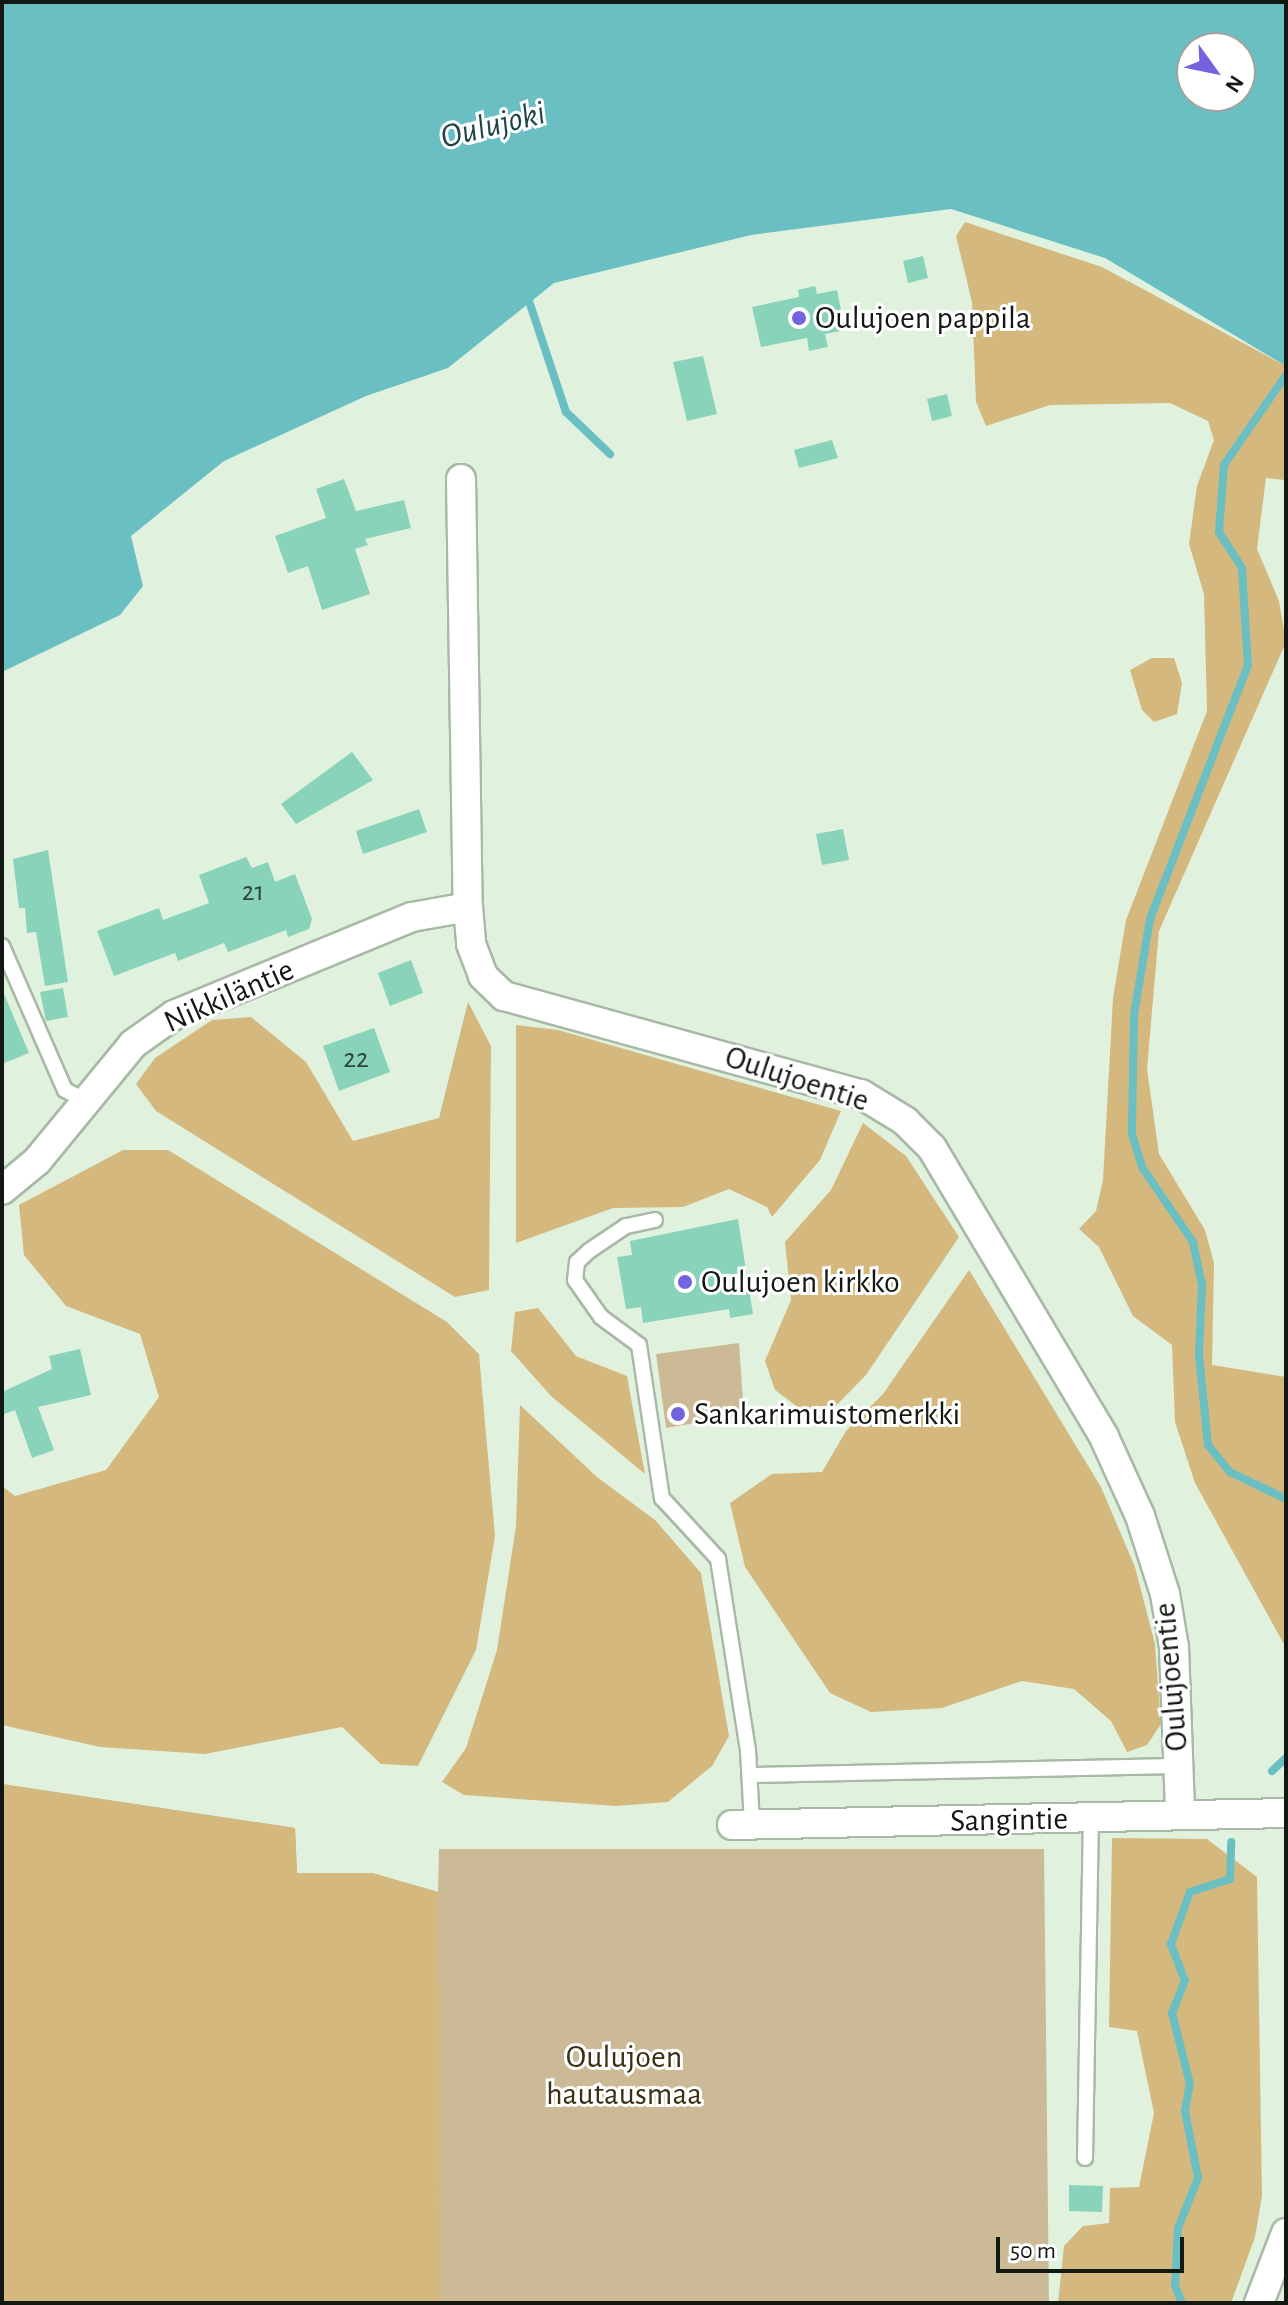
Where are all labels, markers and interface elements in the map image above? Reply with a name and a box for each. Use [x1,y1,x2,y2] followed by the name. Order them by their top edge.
[1176,32,1256,112] north arrow
[1221,72,1248,96] text: N
[437,93,549,159] water label: Oulujoki
[815,299,1031,337] place label: Oulujoen pappila
[790,309,808,327] marker: Oulujoen pappila
[242,875,264,909] house number: 21
[158,950,300,1042] street label: Nikkiläntie
[720,1038,874,1120] street label: Oulujoentie
[343,1042,369,1076] house number: 22
[701,1263,900,1301] place label: Oulujoen kirkko
[676,1273,694,1291] marker: Oulujoen kirkko
[694,1395,960,1433] place label: Sankarimuistomerkki
[669,1405,687,1423] marker: Sankarimuistomerkki
[1145,1601,1197,1753] street label: Oulujoentie
[950,1800,1068,1840] street label: Sangintie
[546,2039,702,2114] park label: Oulujoen hautausmaa
[1000,2221,1188,2271] scale bar
[1010,2239,1056,2263] text: 50 m

